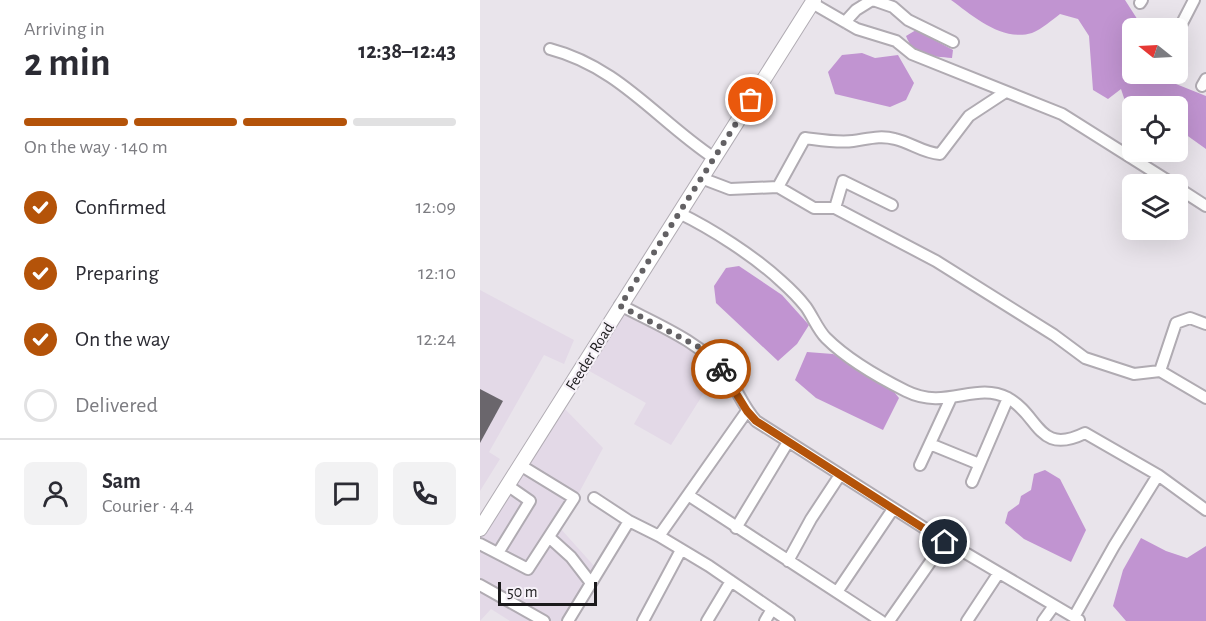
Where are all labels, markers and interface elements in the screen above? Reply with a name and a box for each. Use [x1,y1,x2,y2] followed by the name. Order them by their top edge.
[1122,18,1188,84] north arrow
[1122,18,1188,240] map controls
[24,19,105,39] text: Arriving in
[358,40,456,62] text: 12:38–12:43
[24,44,111,83] text: 2 min
[725,74,776,125] pin
[734,83,767,116] icon: bag
[1122,96,1188,162] button: locate
[24,137,168,157] text: On the way · 140 m
[1122,174,1188,240] button: layers
[24,191,57,224] icon: check
[75,196,166,218] text: Confirmed
[415,197,456,217] text: 12:09
[24,257,57,290] icon: check
[75,262,159,284] text: Preparing
[418,263,456,283] text: 12:10
[563,320,617,393] street label: Feeder Road
[24,323,57,356] icon: check
[75,328,170,350] text: On the way
[417,329,456,349] text: 12:24
[691,339,751,399] courier
[705,353,738,386] icon: bike
[75,394,158,416] text: Delivered
[24,462,87,525] button: person
[315,462,378,525] button: chat
[393,462,456,525] button: phone
[102,470,141,492] text: Sam
[102,496,194,516] text: Courier · 4.4
[919,516,970,567] pin
[928,525,961,558] icon: home
[498,579,597,606] scale bar
[507,584,538,600] text: 50 m

